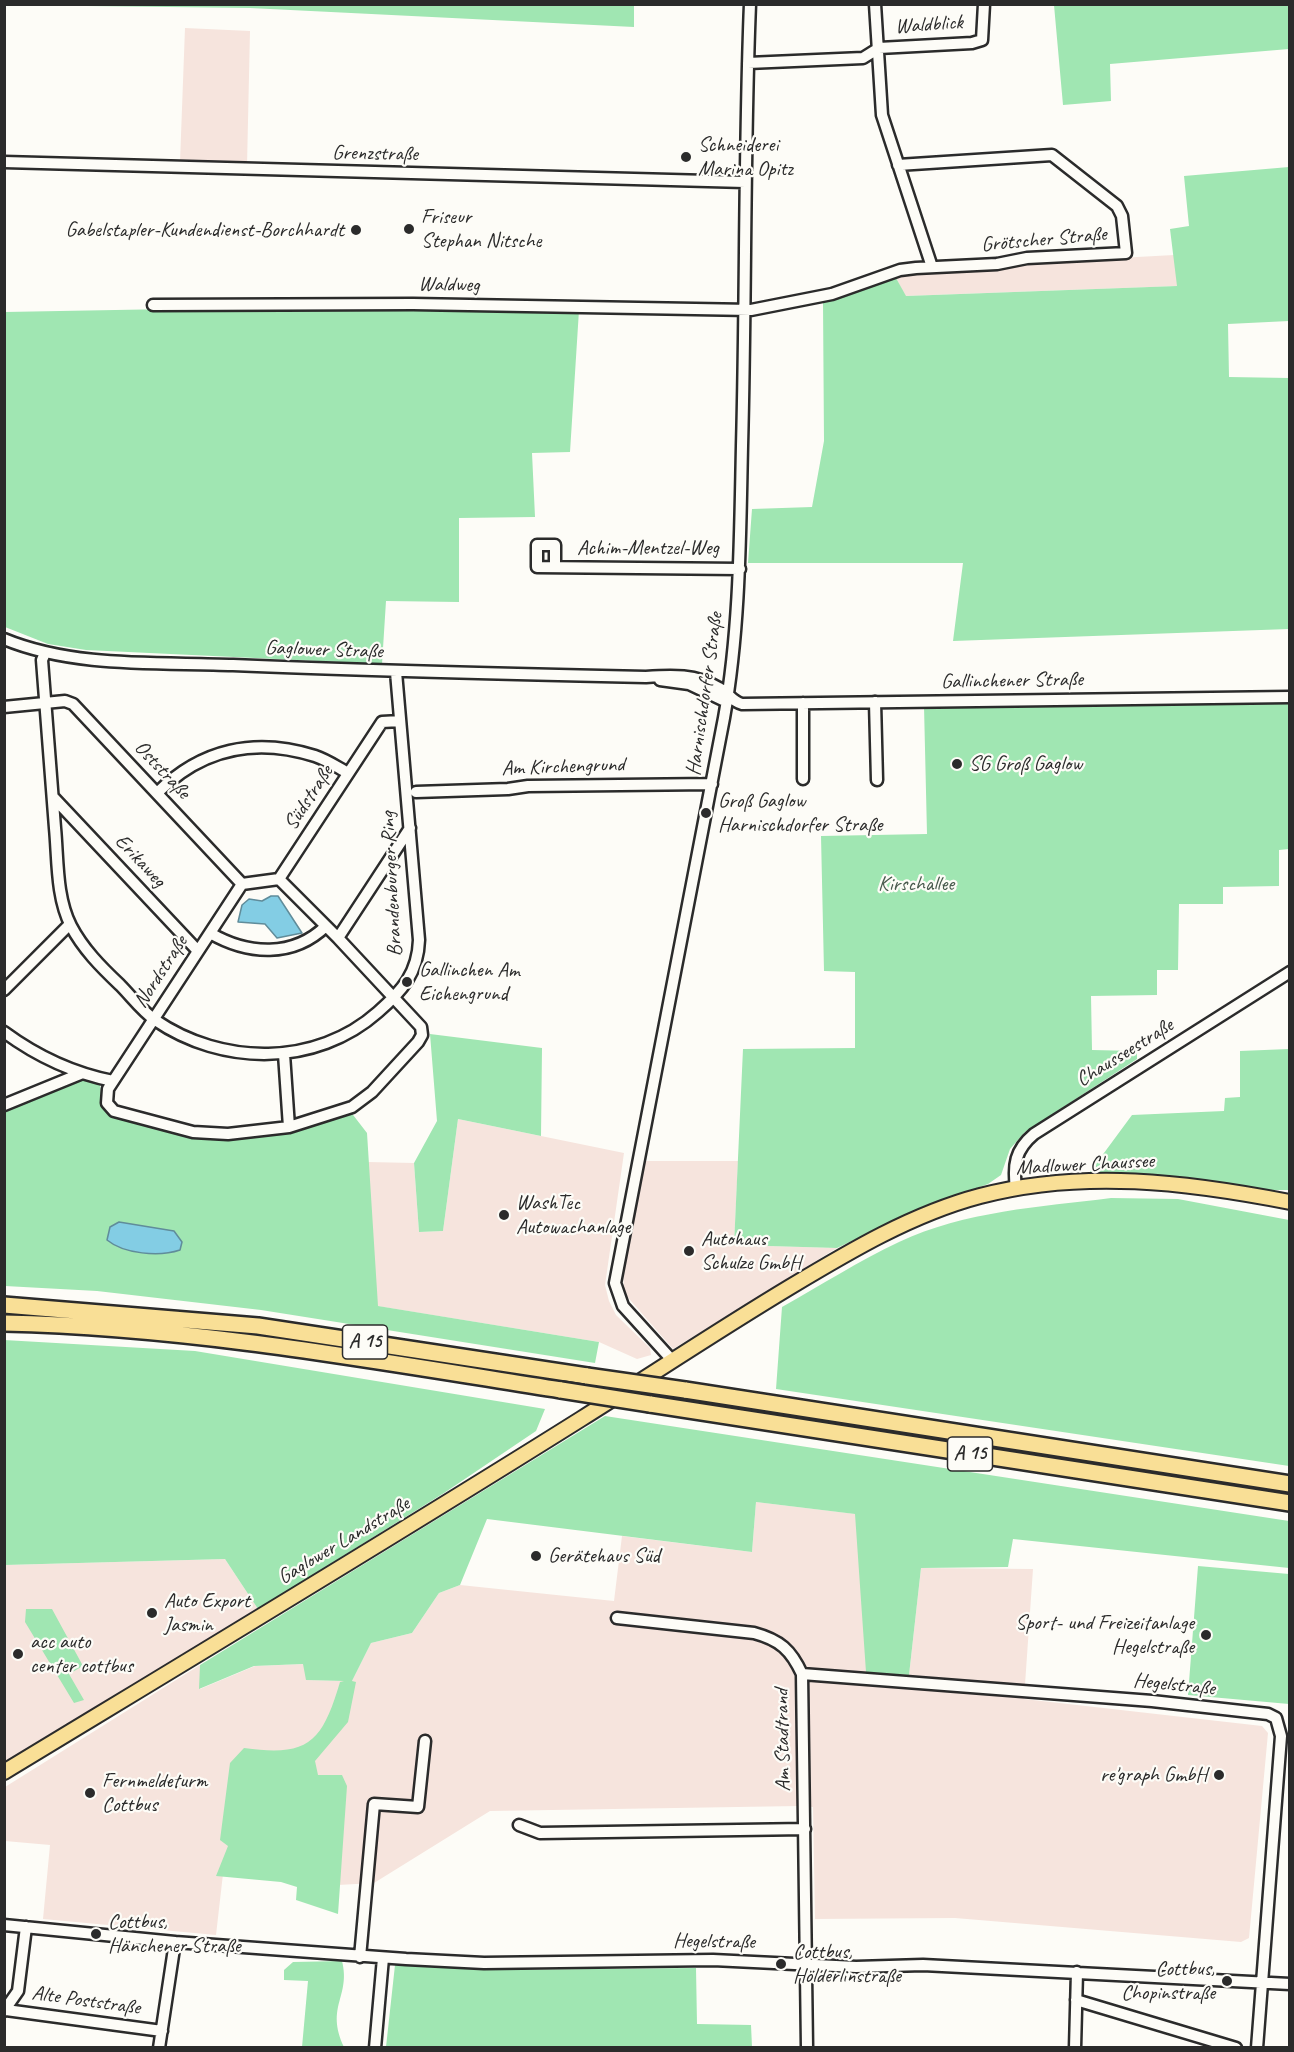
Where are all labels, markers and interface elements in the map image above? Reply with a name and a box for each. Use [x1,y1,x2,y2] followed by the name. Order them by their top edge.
[894,10,964,40] street label: Waldblick
[698,132,793,182] place label: Schneiderei Marina Opitz
[332,141,418,167] street label: Grenzstraße
[679,150,693,164] marker: Schneiderei Marina Opitz
[421,204,541,254] place label: Friseur Stephan Nitsche
[66,217,344,243] place label: Gabelstapler-Kundendienst-Borchhardt
[402,222,416,236] marker: Friseur Stephan Nitsche
[980,222,1108,258] street label: Grötscher Straße
[349,223,363,237] marker: Gabelstapler-Kundendienst-Borchhardt
[418,272,480,298] street label: Waldweg
[577,535,719,561] street label: Achim-Mentzel-Weg
[681,611,729,777] street label: Harnischdorfer Straße
[265,635,383,665] street label: Gaglower Straße
[941,667,1083,695] street label: Gallinchener Straße
[129,736,195,804] street label: Oststraße
[969,751,1082,777] place label: SG Groß Gaglow
[501,752,625,782] street label: Am Kirchengrund
[950,757,964,771] marker: SG Groß Gaglow
[279,761,339,835] street label: Südstraße
[718,788,882,838] place label: Groß Gaglow Harnischdorfer Straße
[699,806,713,820] marker: Groß Gaglow Harnischdorfer Straße
[376,811,408,957] street label: Brandenburger Ring
[109,829,171,893] street label: Erikaweg
[878,871,954,897] park label: Kirschallee
[128,931,194,1013] street label: Nordstraße
[419,957,520,1007] place label: Gallinchen Am Eichengrund
[400,975,414,989] marker: Gallinchen Am Eichengrund
[1072,1013,1178,1093] street label: Chausseestraße
[1015,1149,1155,1181] street label: Madlower Chaussee
[516,1190,630,1240] place label: WashTec Autowachanlage
[497,1208,511,1222] marker: WashTec Autowachanlage
[701,1226,801,1276] place label: Autohaus Schulze GmbH
[682,1244,696,1258] marker: Autohaus Schulze GmbH
[342,1325,388,1359] road number: A 15
[948,1437,992,1471] road number: A 15
[274,1492,414,1590] street label: Gaglower Landstraße
[548,1543,660,1569] place label: Gerätehaus Süd
[529,1549,543,1563] marker: Gerätehaus Süd
[164,1588,250,1638] place label: Auto Export Jasmin
[145,1606,159,1620] marker: Auto Export Jasmin
[1015,1610,1194,1660] place label: Sport- und Freizeitanlage Hegelstraße
[1199,1628,1213,1642] marker: Sport- und Freizeitanlage Hegelstraße
[30,1629,133,1679] place label: acc auto center cottbus
[11,1647,25,1661] marker: acc auto center cottbus
[1132,1668,1216,1702] street label: Hegelstraße
[770,1688,796,1792] street label: Am Stadtrand
[1100,1762,1207,1788] place label: re'graph GmbH
[102,1768,207,1818] place label: Fernmeldeturm Cottbus
[1212,1768,1226,1782] marker: re'graph GmbH
[83,1786,97,1800] marker: Fernmeldeturm Cottbus
[108,1909,241,1959] place label: Cottbus, Hänchener Straße
[89,1927,103,1941] marker: Cottbus, Hänchener Straße
[673,1929,755,1955] street label: Hegelstraße
[793,1939,901,1989] place label: Cottbus, Hölderlinstraße
[1121,1956,1215,2006] place label: Cottbus, Chopinstraße
[774,1957,788,1971] marker: Cottbus, Hölderlinstraße
[1220,1974,1234,1988] marker: Cottbus, Chopinstraße
[30,1981,142,2021] street label: Alte Poststraße

